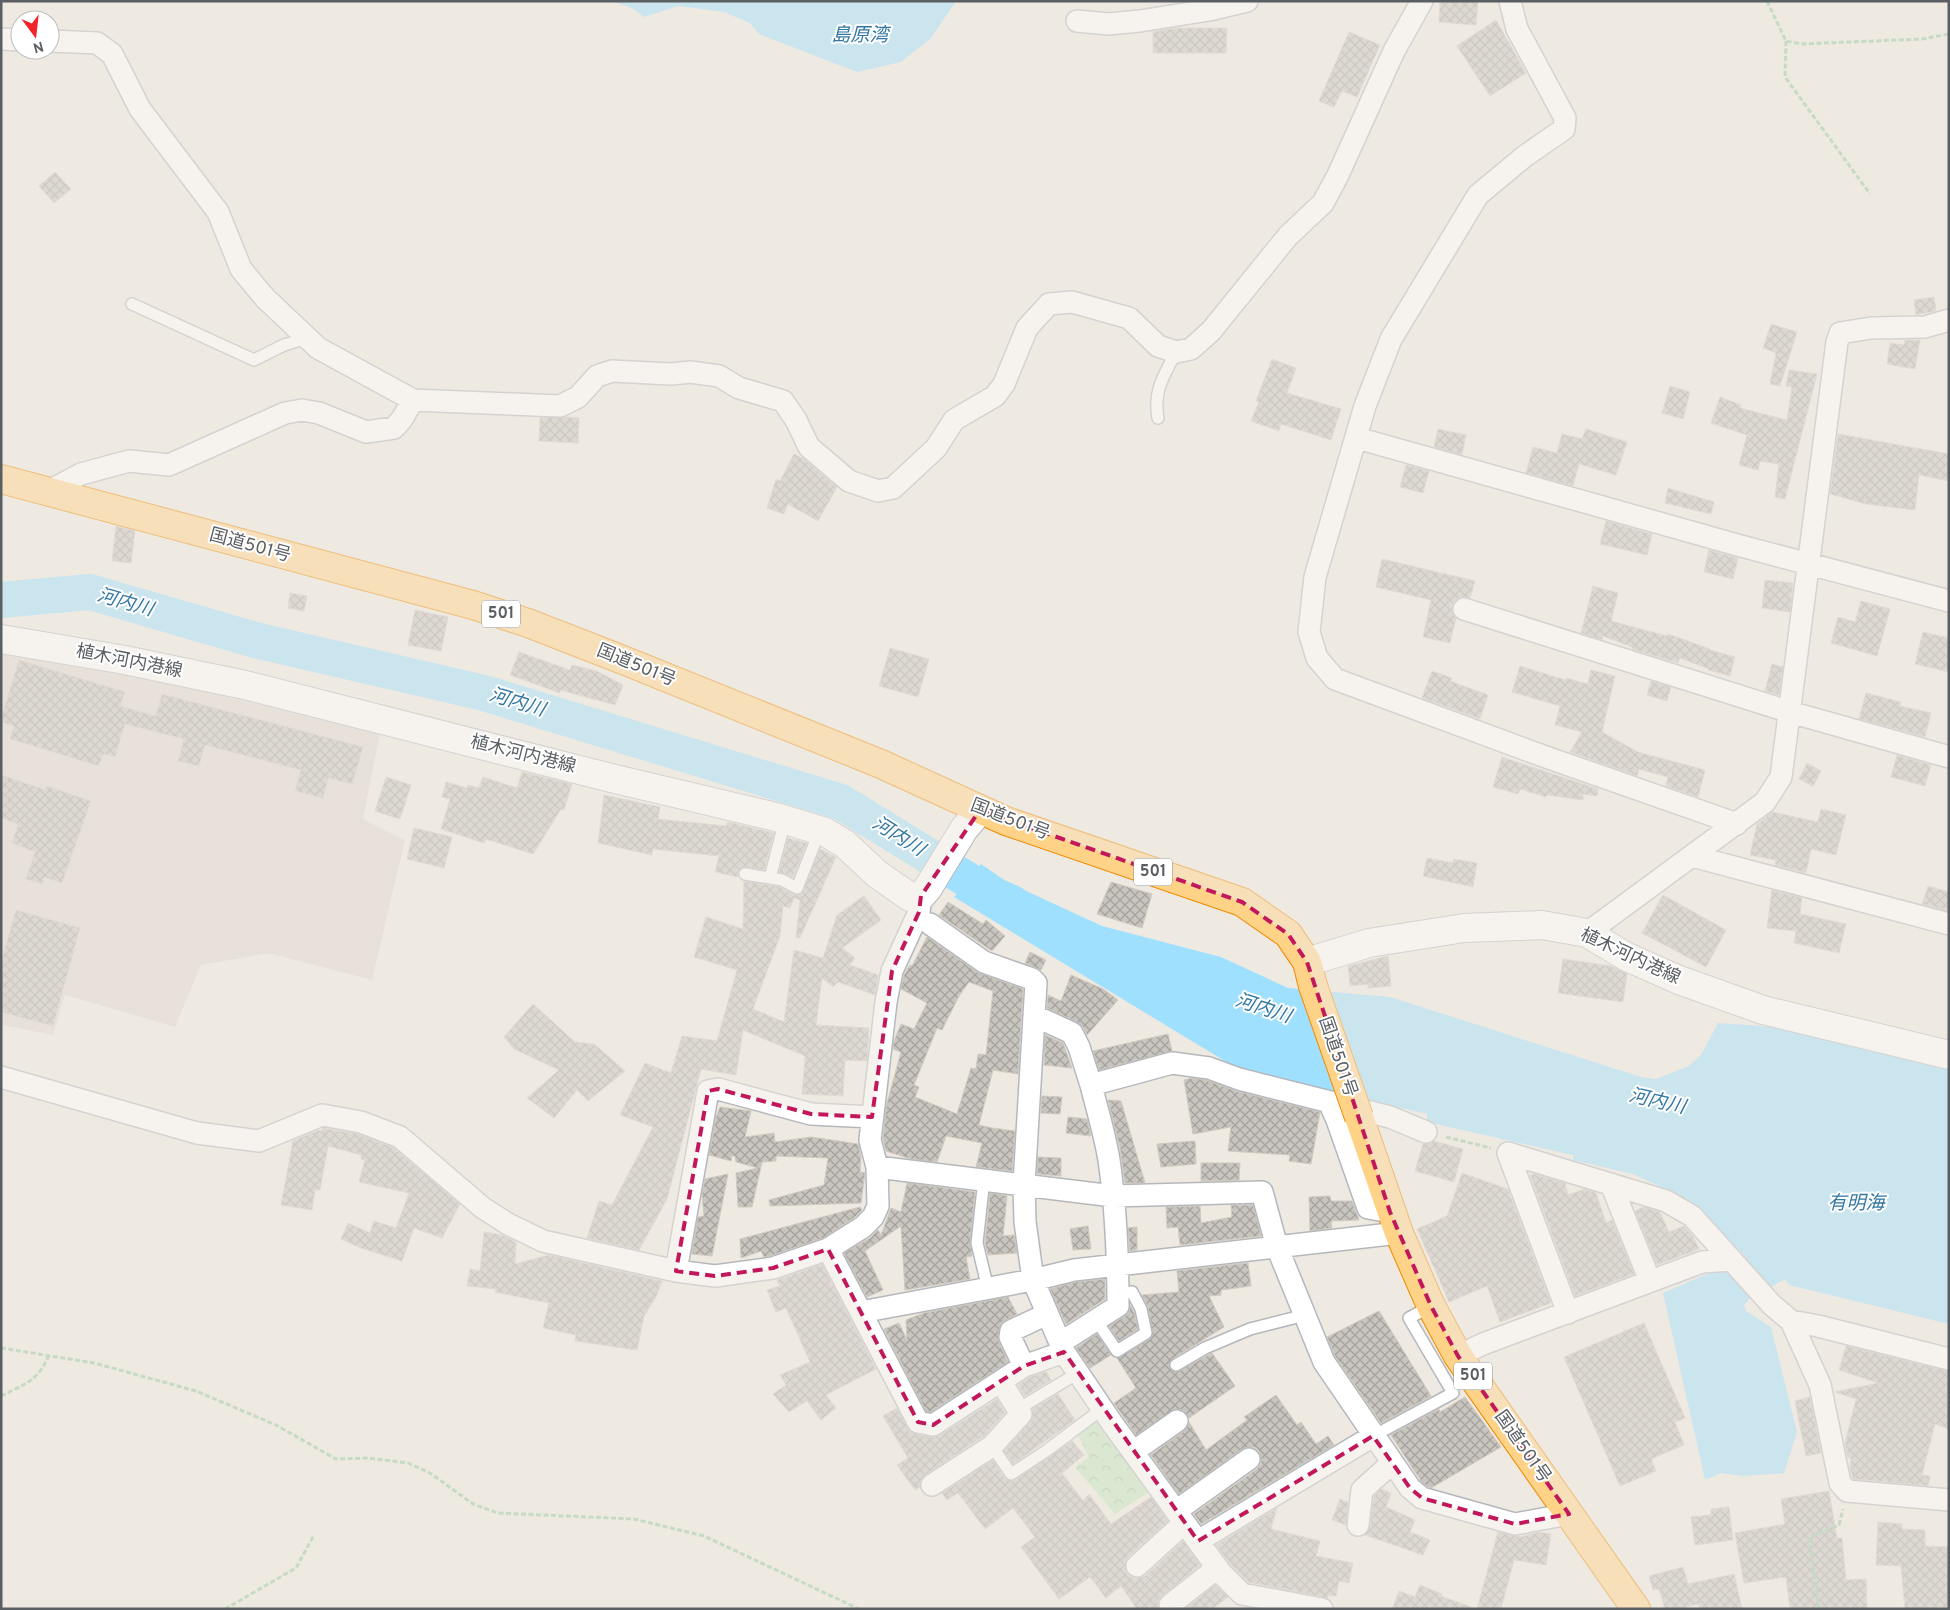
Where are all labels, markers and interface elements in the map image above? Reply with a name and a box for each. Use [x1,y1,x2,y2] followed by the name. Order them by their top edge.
[10,10,60,60] north arrow
[831,24,891,48] water label: 島原湾
[31,37,45,56] text: N
[207,524,293,568] street label: 国道501号
[94,584,158,623] water label: 河内川
[482,600,520,628] road number: 501
[74,640,184,684] street label: 植木河内港線
[593,640,679,692] street label: 国道501号
[486,683,550,723] water label: 河内川
[468,731,578,779] street label: 植木河内港線
[967,794,1053,846] street label: 国道501号
[867,812,930,863] water label: 河内川
[1134,859,1172,886] road number: 501
[1576,924,1684,990] street label: 植木河内港線
[1232,989,1296,1030] water label: 河内川
[1313,1014,1361,1100] street label: 国道501号
[1627,1084,1689,1121] water label: 河内川
[1827,1192,1887,1216] water label: 有明海
[1454,1362,1492,1390] road number: 501
[1489,1406,1555,1488] street label: 国道501号

